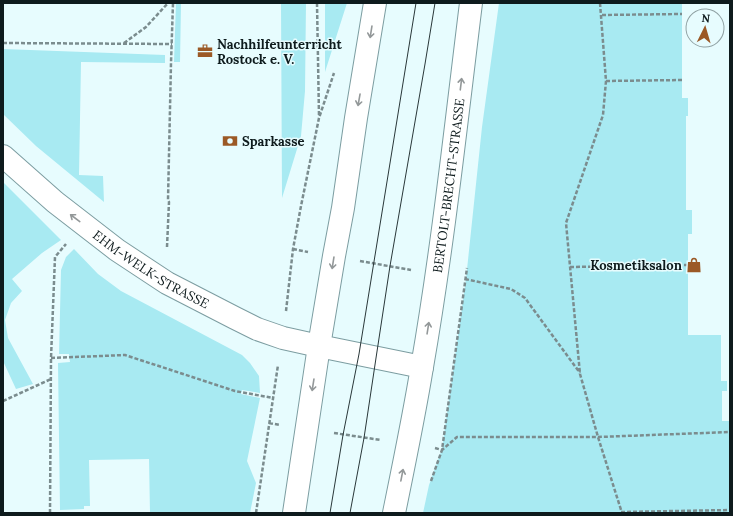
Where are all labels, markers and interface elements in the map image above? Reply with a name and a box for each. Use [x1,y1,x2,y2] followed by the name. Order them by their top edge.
[685,8,725,48] north arrow
[701,11,711,25] text: N
[367,25,375,38] one-way arrow
[217,36,342,68] place label: Nachhilfeunterricht Rostock e. V.
[196,42,214,60] office icon: Nachhilfeunterricht Rostock e. V.
[457,78,465,91] one-way arrow
[355,93,363,106] one-way arrow
[429,97,468,274] street label: BERTOLT-BRECHT-STRASSE
[221,132,239,150] bank icon: Sparkasse
[242,133,304,150] place label: Sparkasse
[70,213,81,222] one-way arrow
[89,226,212,312] street label: EHM-WELK-STRASSE
[329,256,337,269] one-way arrow
[685,256,703,274] shop icon: Kosmetiksalon
[590,257,683,274] place label: Kosmetiksalon
[424,322,432,335] one-way arrow
[309,378,317,391] one-way arrow
[398,469,406,482] one-way arrow

